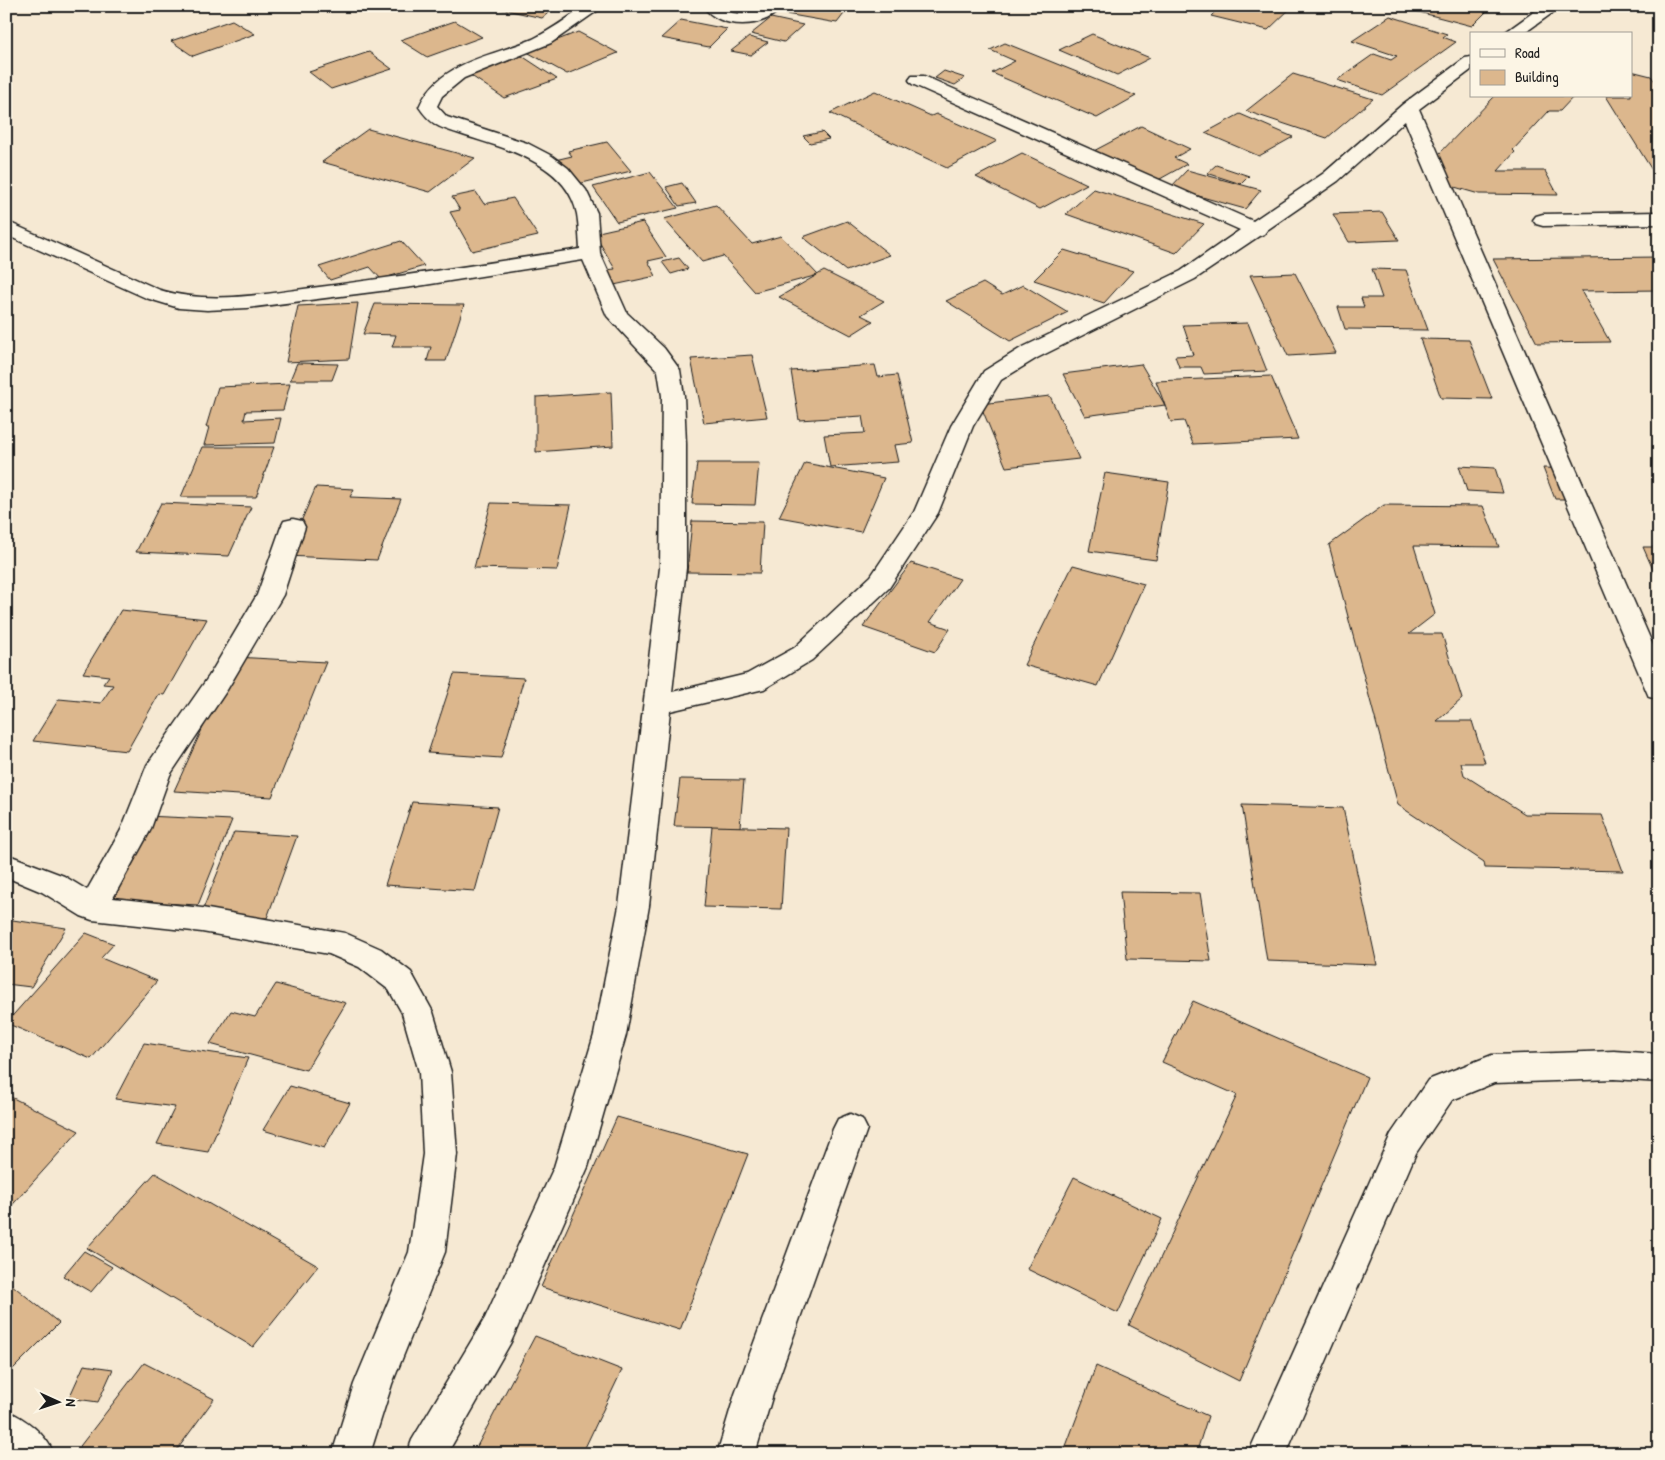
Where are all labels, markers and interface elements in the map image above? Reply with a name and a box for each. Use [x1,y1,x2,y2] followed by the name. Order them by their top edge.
[1470,32,1632,98] legend
[1515,42,1540,63] text: Road
[1515,66,1559,87] text: Building
[32,1378,82,1428] north arrow
[62,1398,81,1407] text: N

